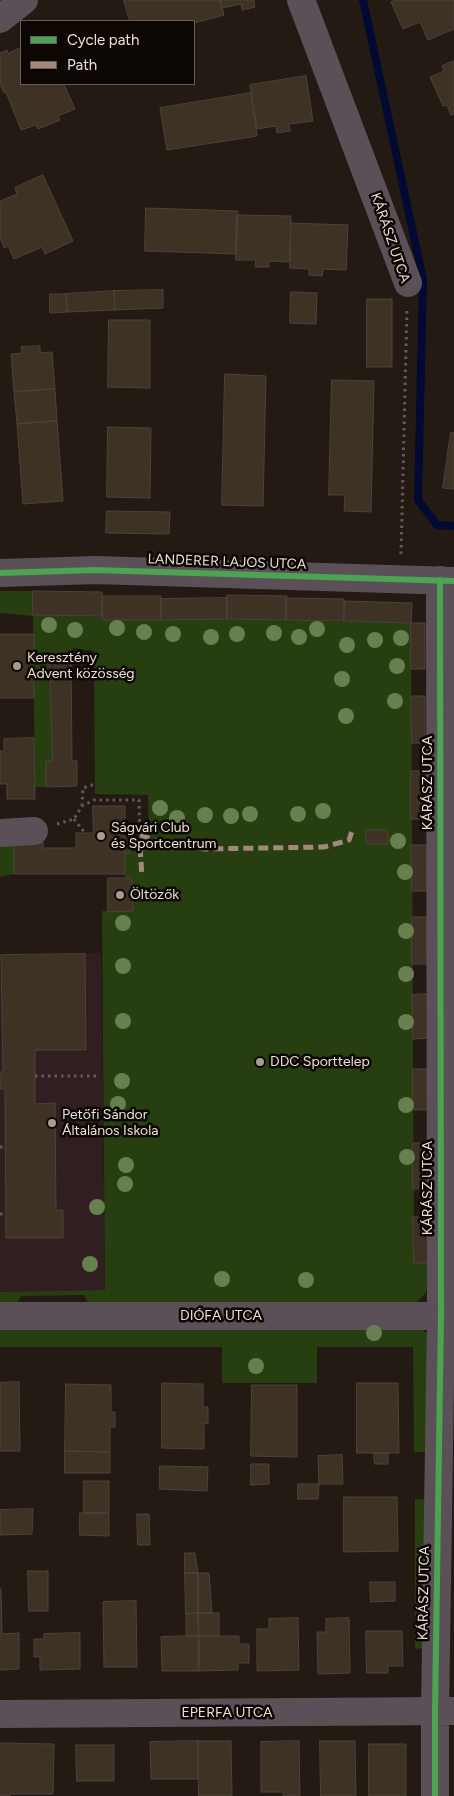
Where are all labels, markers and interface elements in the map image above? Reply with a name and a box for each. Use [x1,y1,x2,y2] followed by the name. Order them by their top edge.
[20,20,195,85] legend
[67,31,139,49] text: Cycle path
[67,56,97,74] text: Path
[367,191,413,285] street label: KÁRÁSZ UTCA
[147,551,307,573] street label: LANDERER LAJOS UTCA
[27,650,135,682] place label: Keresztény Advent közösség
[11,660,23,672] marker: Keresztény Advent közösség
[420,736,436,830] street label: KÁRÁSZ UTCA
[111,820,216,852] place label: Ságvári Club és Sportcentrum
[95,830,107,842] marker: Ságvári Club és Sportcentrum
[130,887,179,903] place label: Öltözők
[114,889,126,901] marker: Öltözők
[270,1054,370,1070] place label: DDC Sporttelep
[254,1056,266,1068] marker: DDC Sporttelep
[62,1107,158,1140] place label: Petőfi Sándor Általános Iskola
[46,1117,58,1129] marker: Petőfi Sándor Általános Iskola
[420,1141,436,1235] street label: KÁRÁSZ UTCA
[180,1308,262,1324] street label: DIÓFA UTCA
[415,1546,433,1640] street label: KÁRÁSZ UTCA
[181,1705,273,1721] street label: EPERFA UTCA

